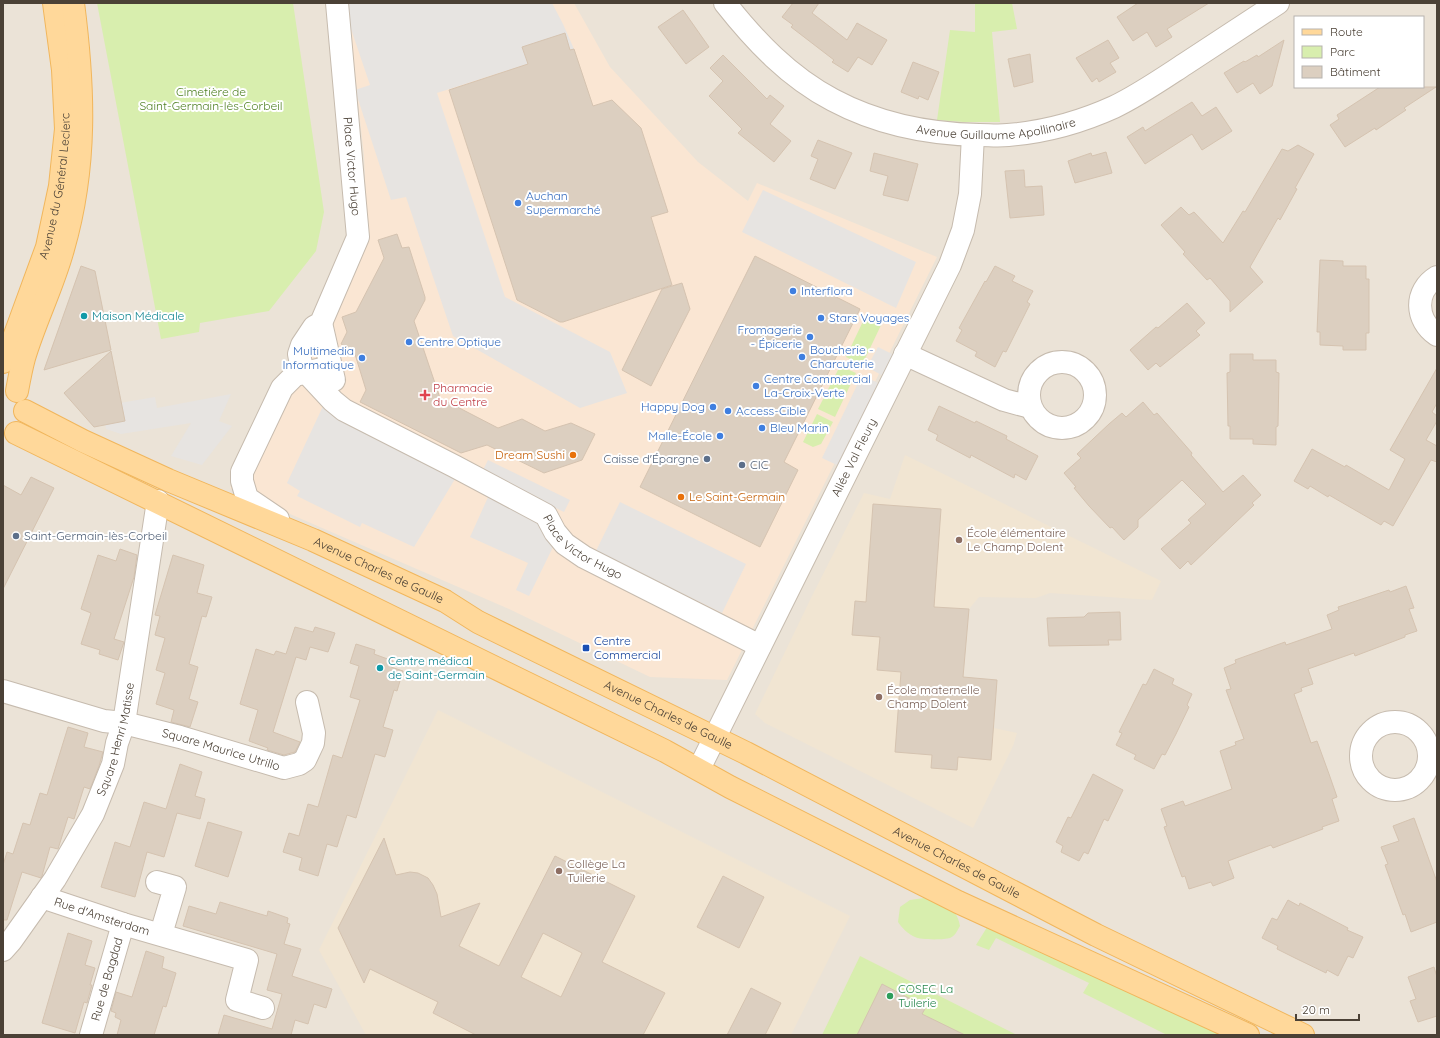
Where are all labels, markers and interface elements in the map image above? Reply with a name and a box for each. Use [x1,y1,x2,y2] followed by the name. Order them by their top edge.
[1294,16,1424,88] legend
[1330,24,1363,39] text: Route
[1330,44,1355,59] text: Parc
[1330,64,1380,79] text: Bâtiment
[139,84,283,113] park label: Cimetière de Saint-Germain-lès-Corbeil
[35,113,73,261] street label: Avenue du Général Leclerc
[915,114,1078,143] street label: Avenue Guillaume Apollinaire
[340,116,364,216] street label: Place Victor Hugo
[526,188,601,217] place label: Auchan Supermarché
[513,198,523,208] marker: Auchan Supermarché
[801,283,852,298] place label: Interflora
[788,286,798,296] marker: Interflora
[92,308,185,323] place label: Maison Médicale
[829,310,910,325] place label: Stars Voyages
[79,311,89,321] marker: Maison Médicale
[816,313,826,323] marker: Stars Voyages
[737,322,802,351] place label: Fromagerie - Épicerie
[805,332,815,342] marker: Fromagerie - Épicerie
[417,334,501,349] place label: Centre Optique
[404,337,414,347] marker: Centre Optique
[810,342,874,371] place label: Boucherie - Charcuterie
[283,343,354,372] place label: Multimedia Informatique
[797,352,807,362] marker: Boucherie - Charcuterie
[357,353,367,363] marker: Multimedia Informatique
[764,371,871,400] place label: Centre Commercial La-Croix-Verte
[433,380,493,409] place label: Pharmacie du Centre
[751,381,761,391] marker: Centre Commercial La-Croix-Verte
[420,390,430,400] marker: Pharmacie du Centre
[641,399,705,414] place label: Happy Dog
[708,402,718,412] marker: Happy Dog
[736,403,806,418] place label: Access-Cible
[723,406,733,416] marker: Access-Cible
[828,416,879,499] street label: Allée Val Fleury
[770,420,829,435] place label: Bleu Marin
[757,423,767,433] marker: Bleu Marin
[648,428,712,443] place label: Malle-École
[715,431,725,441] marker: Malle-École
[495,447,565,462] place label: Dream Sushi
[568,450,578,460] marker: Dream Sushi
[603,451,699,466] place label: Caisse d'Épargne
[702,454,712,464] marker: Caisse d'Épargne
[750,457,769,472] place label: CIC
[737,460,747,470] marker: CIC
[689,489,785,504] place label: Le Saint-Germain
[676,492,686,502] marker: Le Saint-Germain
[540,512,625,582] street label: Place Victor Hugo
[967,525,1066,554] place label: École élémentaire Le Champ Dolent
[24,528,167,543] place label: Saint-Germain-lès-Corbeil
[11,531,21,541] marker: Saint-Germain-lès-Corbeil
[312,533,446,606] street label: Avenue Charles de Gaulle
[954,535,964,545] marker: École élémentaire Le Champ Dolent
[594,633,661,662] place label: Centre Commercial
[581,643,591,653] marker: Centre Commercial
[388,653,485,682] place label: Centre médical de Saint-Germain
[375,663,385,673] marker: Centre médical de Saint-Germain
[602,677,735,752] street label: Avenue Charles de Gaulle
[93,681,137,798] street label: Square Henri Matisse
[887,682,980,711] place label: École maternelle Champ Dolent
[874,692,884,702] marker: École maternelle Champ Dolent
[160,725,282,773] street label: Square Maurice Utrillo
[891,823,1023,901] street label: Avenue Charles de Gaulle
[567,856,625,885] place label: Collège La Tuilerie
[554,866,564,876] marker: Collège La Tuilerie
[52,894,152,938] street label: Rue d'Amsterdam
[87,936,126,1023] street label: Rue de Bagdad
[898,981,953,1010] place label: COSEC La Tuilerie
[885,991,895,1001] marker: COSEC La Tuilerie
[1296,996,1359,1022] scale bar
[1302,1002,1330,1017] text: 20 m

